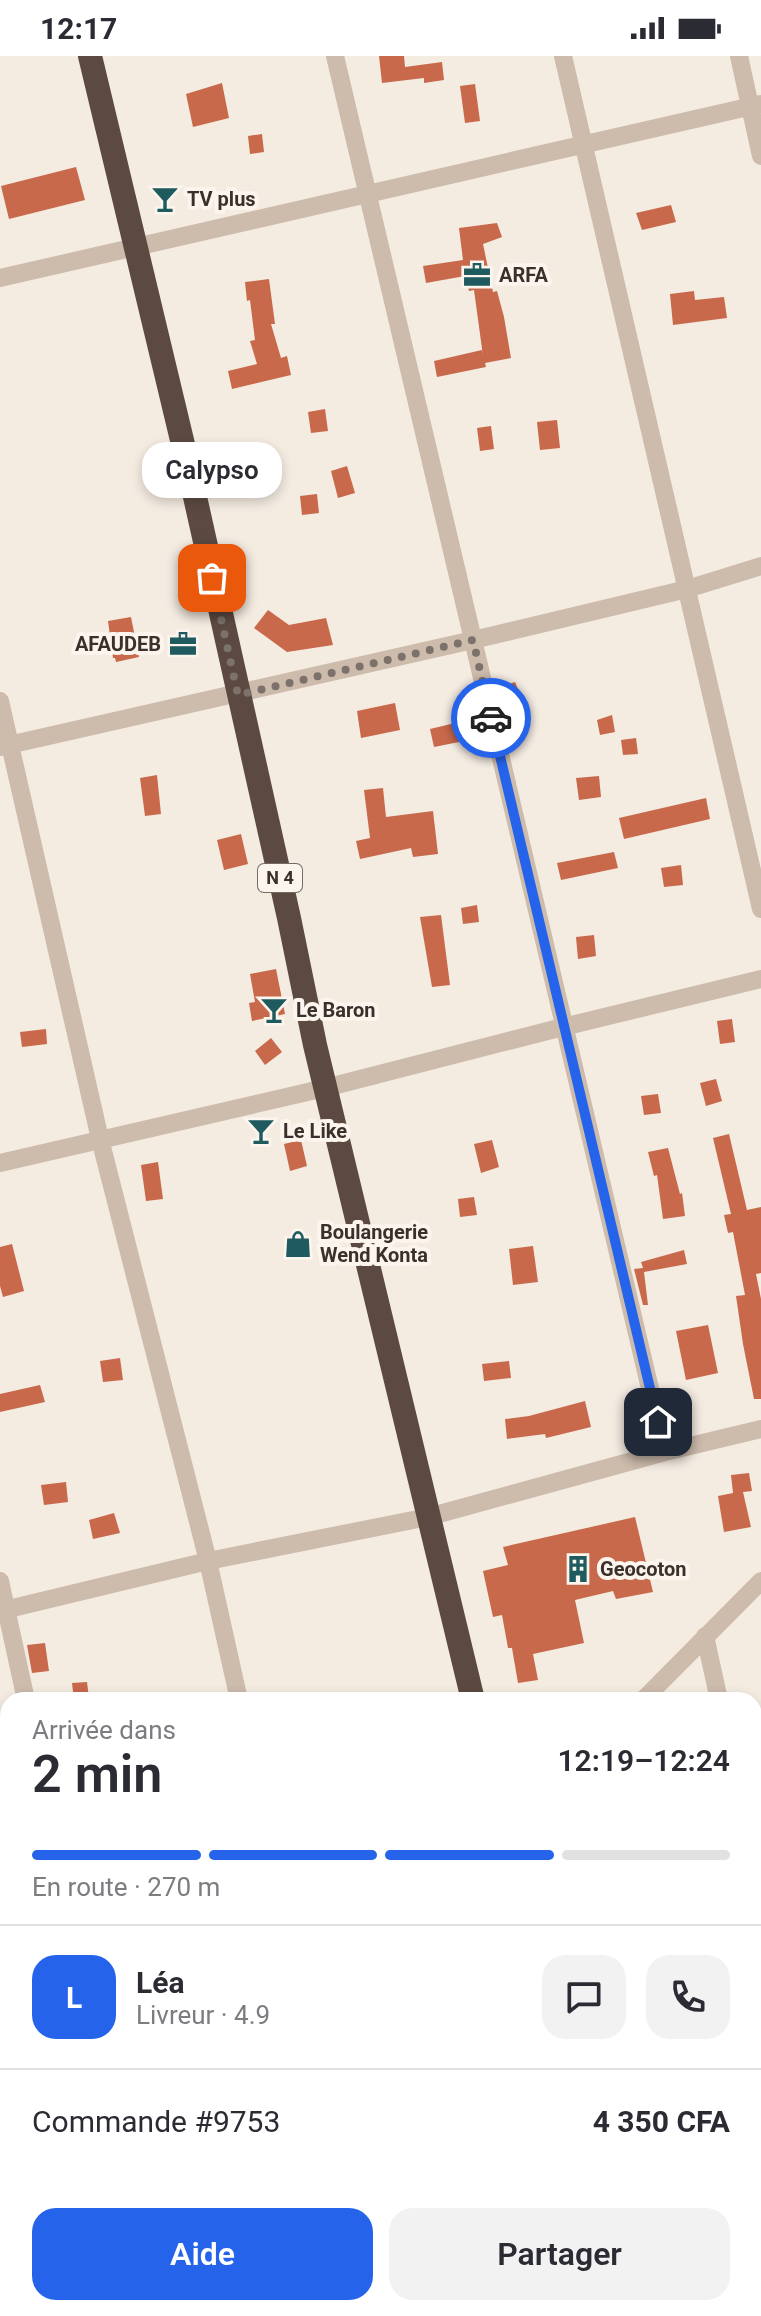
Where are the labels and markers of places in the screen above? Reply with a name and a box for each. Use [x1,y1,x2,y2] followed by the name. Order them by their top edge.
[150,184,180,214] bar icon: TV plus
[187,187,256,211] place label: TV plus
[462,260,492,290] office icon: ARFA
[499,263,548,287] place label: ARFA
[142,442,282,498] callout: Calypso
[178,544,246,612] pin
[168,629,198,659] office icon: AFAUDEB
[75,632,161,656] place label: AFAUDEB
[259,995,289,1025] bar icon: Le Baron
[296,998,376,1022] place label: Le Baron
[246,1116,276,1146] bar icon: Le Like
[283,1119,347,1143] place label: Le Like
[320,1220,428,1267] place label: Boulangerie Wend Konta
[283,1229,313,1259] shop icon: Boulangerie Wend Konta
[624,1388,692,1456] pin
[563,1554,593,1584] building icon: Geocoton
[600,1557,686,1581] place label: Geocoton

